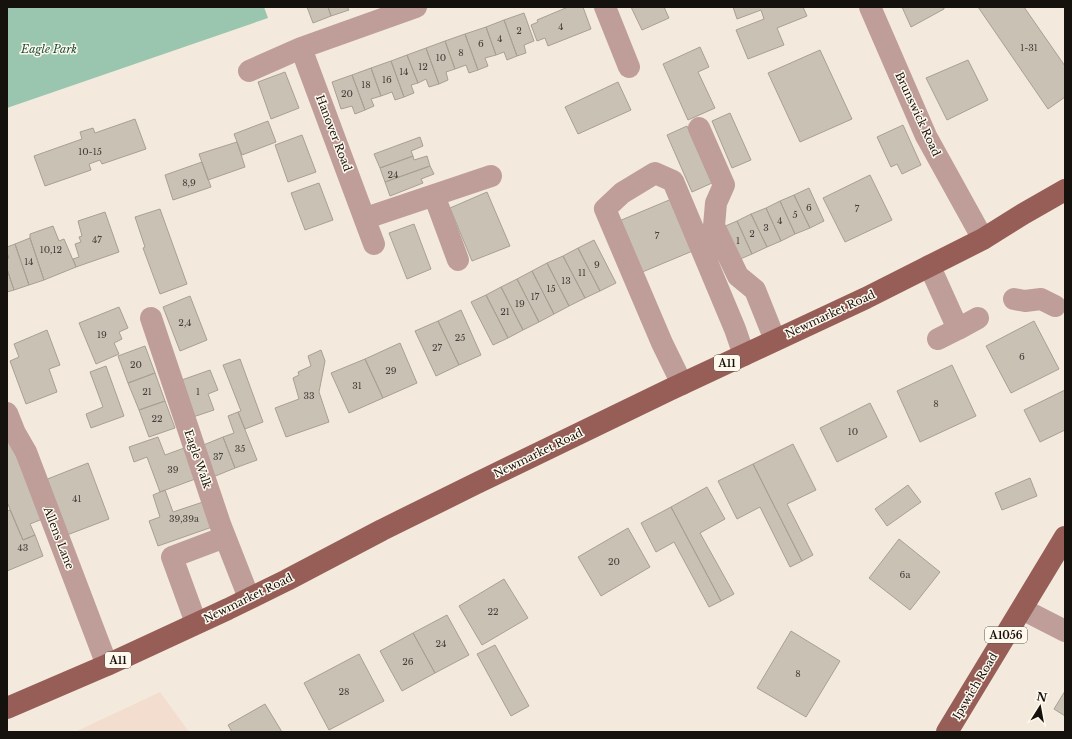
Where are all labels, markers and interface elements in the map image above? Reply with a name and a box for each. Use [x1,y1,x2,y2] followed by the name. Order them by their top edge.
[558,21,564,32] house number: 4
[516,25,522,36] house number: 2
[497,33,503,44] house number: 4
[478,38,484,49] house number: 6
[20,42,77,56] park label: Eagle Park
[1020,42,1038,53] house number: 1-31
[458,47,464,58] house number: 8
[436,52,446,63] house number: 10
[418,61,428,72] house number: 12
[399,66,409,77] house number: 14
[892,70,944,159] street label: Brunswick Road
[382,74,392,85] house number: 16
[361,79,371,90] house number: 18
[341,88,353,99] house number: 20
[313,93,355,174] street label: Hanover Road
[78,146,102,157] house number: 10-15
[388,169,398,180] house number: 24
[182,177,196,188] house number: 8,9
[806,202,812,213] house number: 6
[855,203,860,214] house number: 7
[792,209,798,220] house number: 5
[777,215,783,226] house number: 4
[763,222,769,233] house number: 3
[749,228,755,239] house number: 2
[655,230,660,241] house number: 7
[92,234,102,245] house number: 47
[736,235,740,246] house number: 1
[40,244,62,255] house number: 10,12
[24,256,34,267] house number: 14
[594,259,600,270] house number: 9
[578,267,586,278] house number: 11
[561,275,571,286] house number: 13
[546,283,556,294] house number: 15
[783,287,878,341] street label: Newmarket Road
[531,291,540,302] house number: 17
[515,298,525,309] house number: 19
[500,306,510,317] house number: 21
[178,317,192,328] house number: 2,4
[97,329,107,340] house number: 19
[455,332,465,343] house number: 25
[432,342,443,353] house number: 27
[1019,351,1025,362] house number: 6
[714,355,740,371] road number: A11
[130,359,142,370] house number: 20
[385,365,397,376] house number: 29
[352,380,362,391] house number: 31
[142,386,152,397] house number: 21
[196,386,200,397] house number: 1
[303,390,315,401] house number: 33
[933,398,939,409] house number: 8
[151,413,163,424] house number: 22
[491,425,585,481] street label: Newmarket Road
[848,426,858,437] house number: 10
[181,428,215,491] street label: Eagle Walk
[235,443,245,454] house number: 35
[213,451,224,462] house number: 37
[167,464,179,475] house number: 39
[72,493,82,504] house number: 41
[40,504,77,571] street label: Allens Lane
[169,513,199,524] house number: 39,39a
[18,542,28,553] house number: 43
[608,556,620,567] house number: 20
[900,569,910,580] house number: 6a
[201,570,295,626] street label: Newmarket Road
[487,606,499,617] house number: 22
[985,627,1027,643] road number: A1056
[436,638,446,649] house number: 24
[949,649,1001,722] street label: Ipswich Road
[105,652,131,668] road number: A11
[402,656,414,667] house number: 26
[795,668,801,679] house number: 8
[339,686,350,697] house number: 28
[1020,687,1060,727] north arrow
[1035,689,1049,705] text: N

